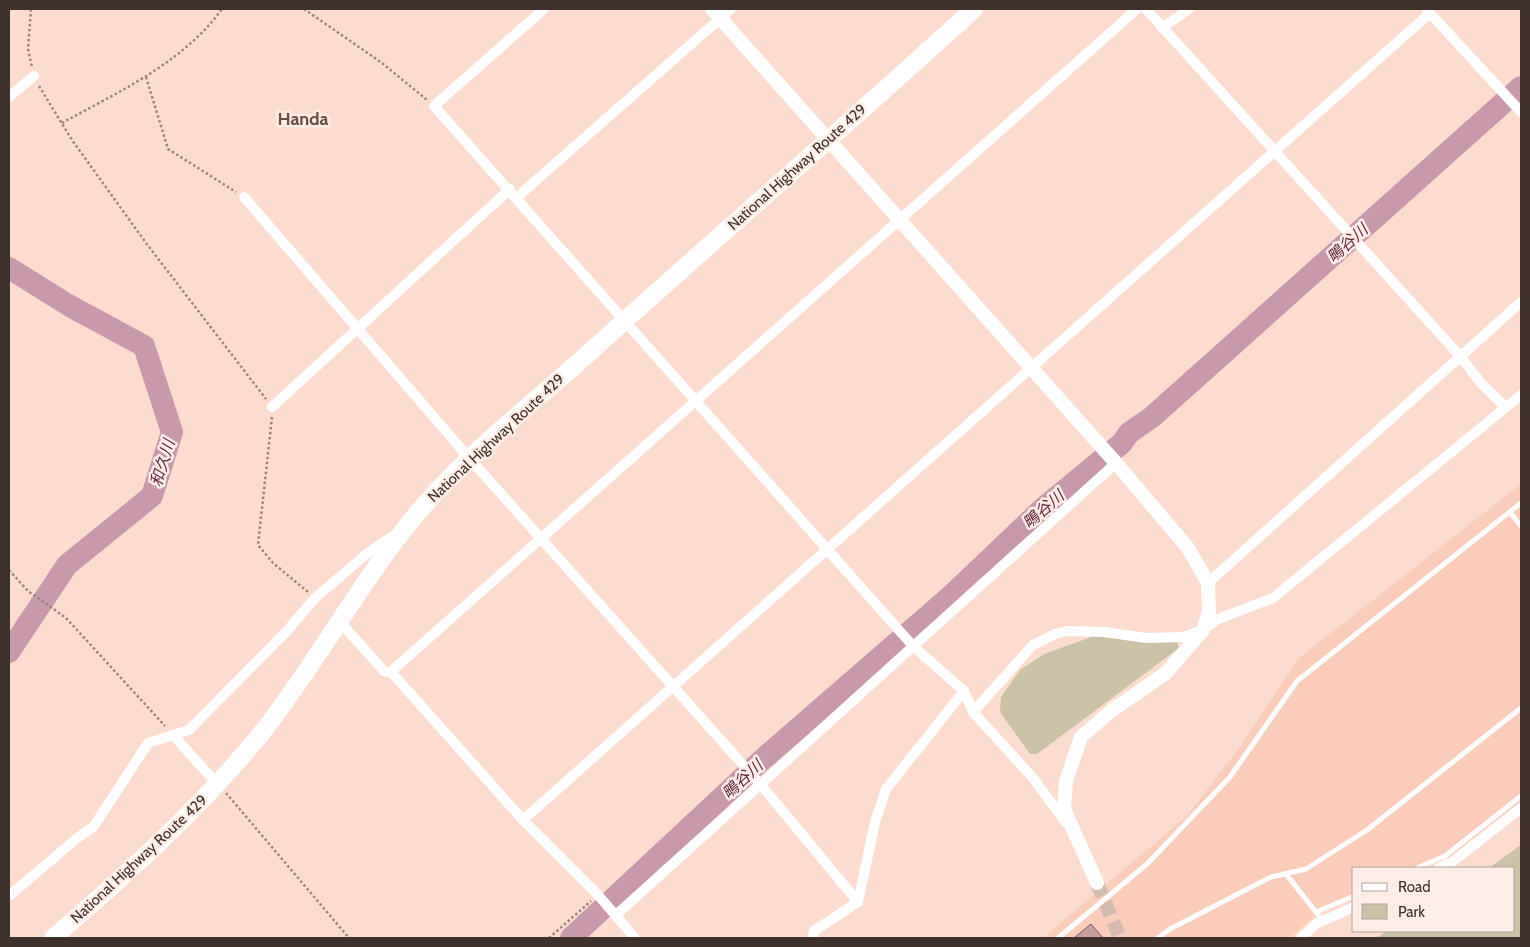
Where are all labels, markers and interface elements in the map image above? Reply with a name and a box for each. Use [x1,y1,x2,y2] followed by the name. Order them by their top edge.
[724,100,870,234] street label: National Highway Route 429
[277,108,329,130] district label: Handa
[1323,219,1373,266] water label: 鴫谷川
[424,370,568,506] street label: National Highway Route 429
[146,436,179,489] water label: 和久川
[1019,485,1069,532] water label: 鴫谷川
[718,755,768,803] water label: 鴫谷川
[67,791,211,927] street label: National Highway Route 429
[1352,867,1515,932] legend
[1398,878,1431,896] text: Road
[1398,903,1425,921] text: Park

